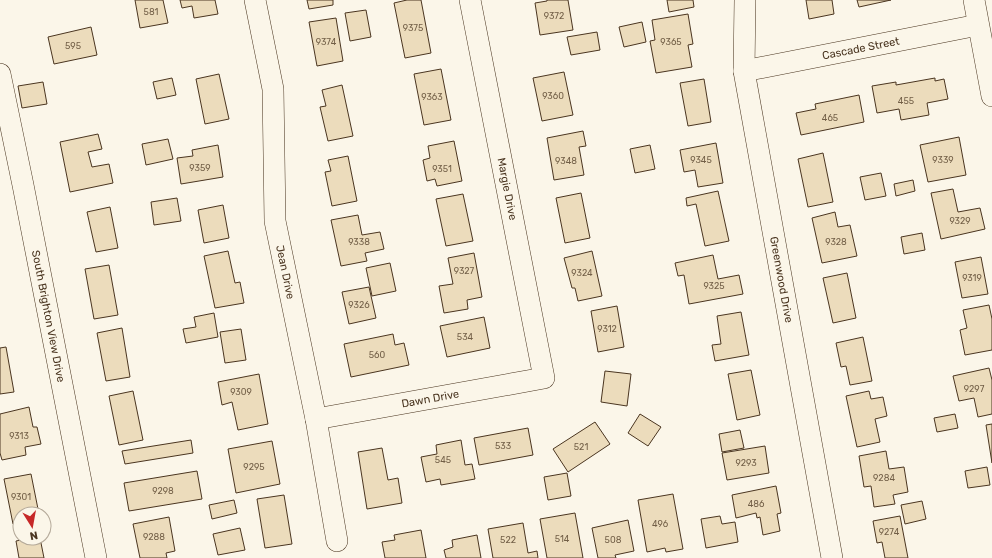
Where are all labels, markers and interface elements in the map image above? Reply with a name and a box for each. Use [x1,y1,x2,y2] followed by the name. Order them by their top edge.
[144,7,159,17] house number: 581
[544,11,564,21] house number: 9372
[403,23,423,33] house number: 9375
[821,34,901,62] street label: Cascade Street
[316,37,337,47] house number: 9374
[660,37,682,47] house number: 9365
[65,41,81,51] house number: 595
[542,91,564,101] house number: 9360
[421,92,443,102] house number: 9363
[898,96,914,106] house number: 455
[822,113,838,123] house number: 465
[690,155,712,165] house number: 9345
[932,155,954,165] house number: 9339
[555,156,577,166] house number: 9348
[495,157,519,221] street label: Margie Drive
[189,163,211,173] house number: 9359
[432,164,452,174] house number: 9351
[949,216,971,226] house number: 9329
[768,235,796,324] street label: Greenwood Drive
[348,237,370,247] house number: 9338
[825,237,847,247] house number: 9328
[274,244,298,300] street label: Jean Drive
[29,249,68,383] street label: South Brighton View Drive
[454,266,475,276] house number: 9327
[571,268,593,278] house number: 9324
[962,273,982,283] house number: 9319
[703,281,725,291] house number: 9325
[348,300,370,310] house number: 9326
[597,324,617,334] house number: 9312
[457,332,474,342] house number: 534
[369,350,386,360] house number: 560
[964,384,985,394] house number: 9297
[230,387,252,397] house number: 9309
[400,387,460,410] street label: Dawn Drive
[9,431,29,441] house number: 9313
[495,441,511,451] house number: 533
[574,442,588,452] house number: 521
[435,455,451,465] house number: 545
[735,458,757,468] house number: 9293
[243,462,265,472] house number: 9295
[873,473,895,483] house number: 9284
[152,486,174,496] house number: 9298
[11,492,31,502] house number: 9301
[748,499,765,509] house number: 486
[12,506,52,546] north arrow
[652,519,669,529] house number: 496
[879,527,900,537] house number: 9274
[29,528,39,542] text: N
[143,532,165,542] house number: 9288
[555,534,570,544] house number: 514
[500,535,516,545] house number: 522
[605,535,622,545] house number: 508

